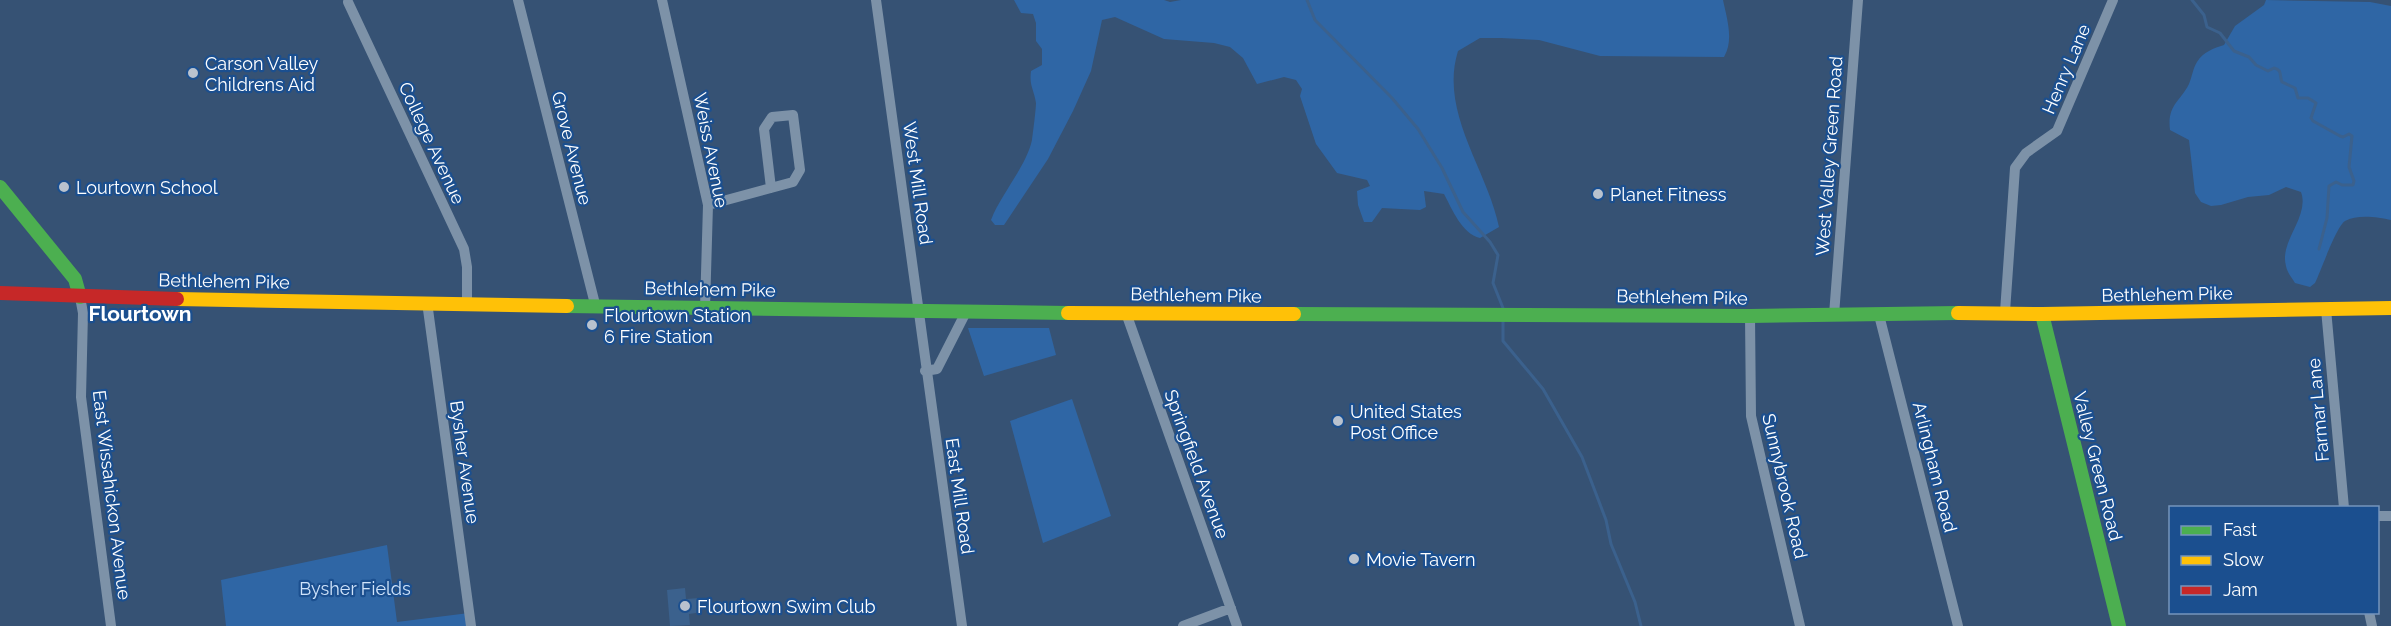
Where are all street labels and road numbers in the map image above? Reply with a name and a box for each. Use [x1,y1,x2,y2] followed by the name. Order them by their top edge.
[2038,20,2095,117] street label: Henry Lane
[1812,55,1846,257] street label: West Valley Green Road
[395,79,470,208] street label: College Avenue
[548,89,596,207] street label: Grove Avenue
[690,91,733,210] street label: Weiss Avenue
[899,120,937,246] street label: West Mill Road
[158,269,290,293] street label: Bethlehem Pike
[644,277,776,301] street label: Bethlehem Pike
[2101,282,2233,306] street label: Bethlehem Pike
[1130,283,1262,307] street label: Bethlehem Pike
[1616,285,1748,309] street label: Bethlehem Pike
[2303,357,2333,463] street label: Farmar Lane
[1160,387,1234,542] street label: Springfield Avenue
[89,389,135,601] street label: East Wissahickon Avenue
[2069,389,2127,543] street label: Valley Green Road
[446,399,484,525] street label: Bysher Avenue
[1909,400,1961,534] street label: Arlingham Road
[1758,412,1812,560] street label: Sunnybrook Road
[941,437,979,555] street label: East Mill Road

